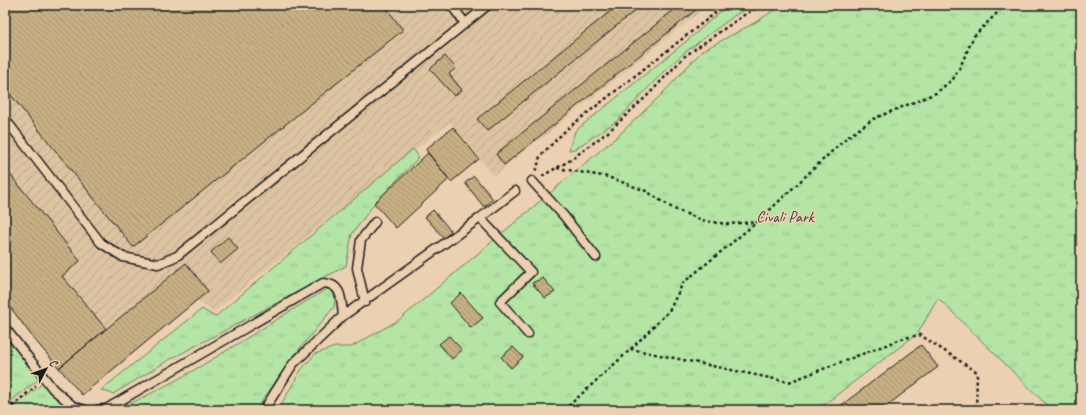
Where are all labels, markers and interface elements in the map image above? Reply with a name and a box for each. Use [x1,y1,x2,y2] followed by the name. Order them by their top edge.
[756,207,815,227] park label: Civali Park
[26,349,66,389] north arrow
[46,356,62,370] text: С

